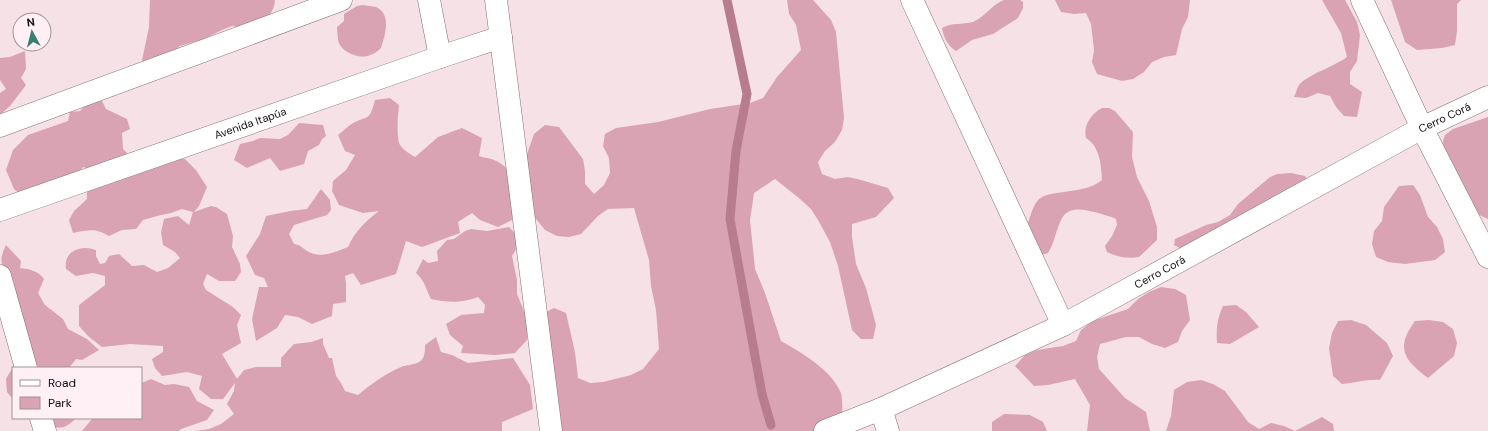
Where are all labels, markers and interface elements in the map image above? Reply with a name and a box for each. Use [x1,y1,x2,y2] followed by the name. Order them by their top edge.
[12,12,52,52] north arrow
[26,15,36,30] text: N
[1416,99,1473,136] street label: Cerro Corá
[212,104,288,142] street label: Avenida Itapúa
[1132,252,1188,292] street label: Cerro Corá
[12,367,142,419] legend
[48,375,76,391] text: Road
[48,395,72,411] text: Park

